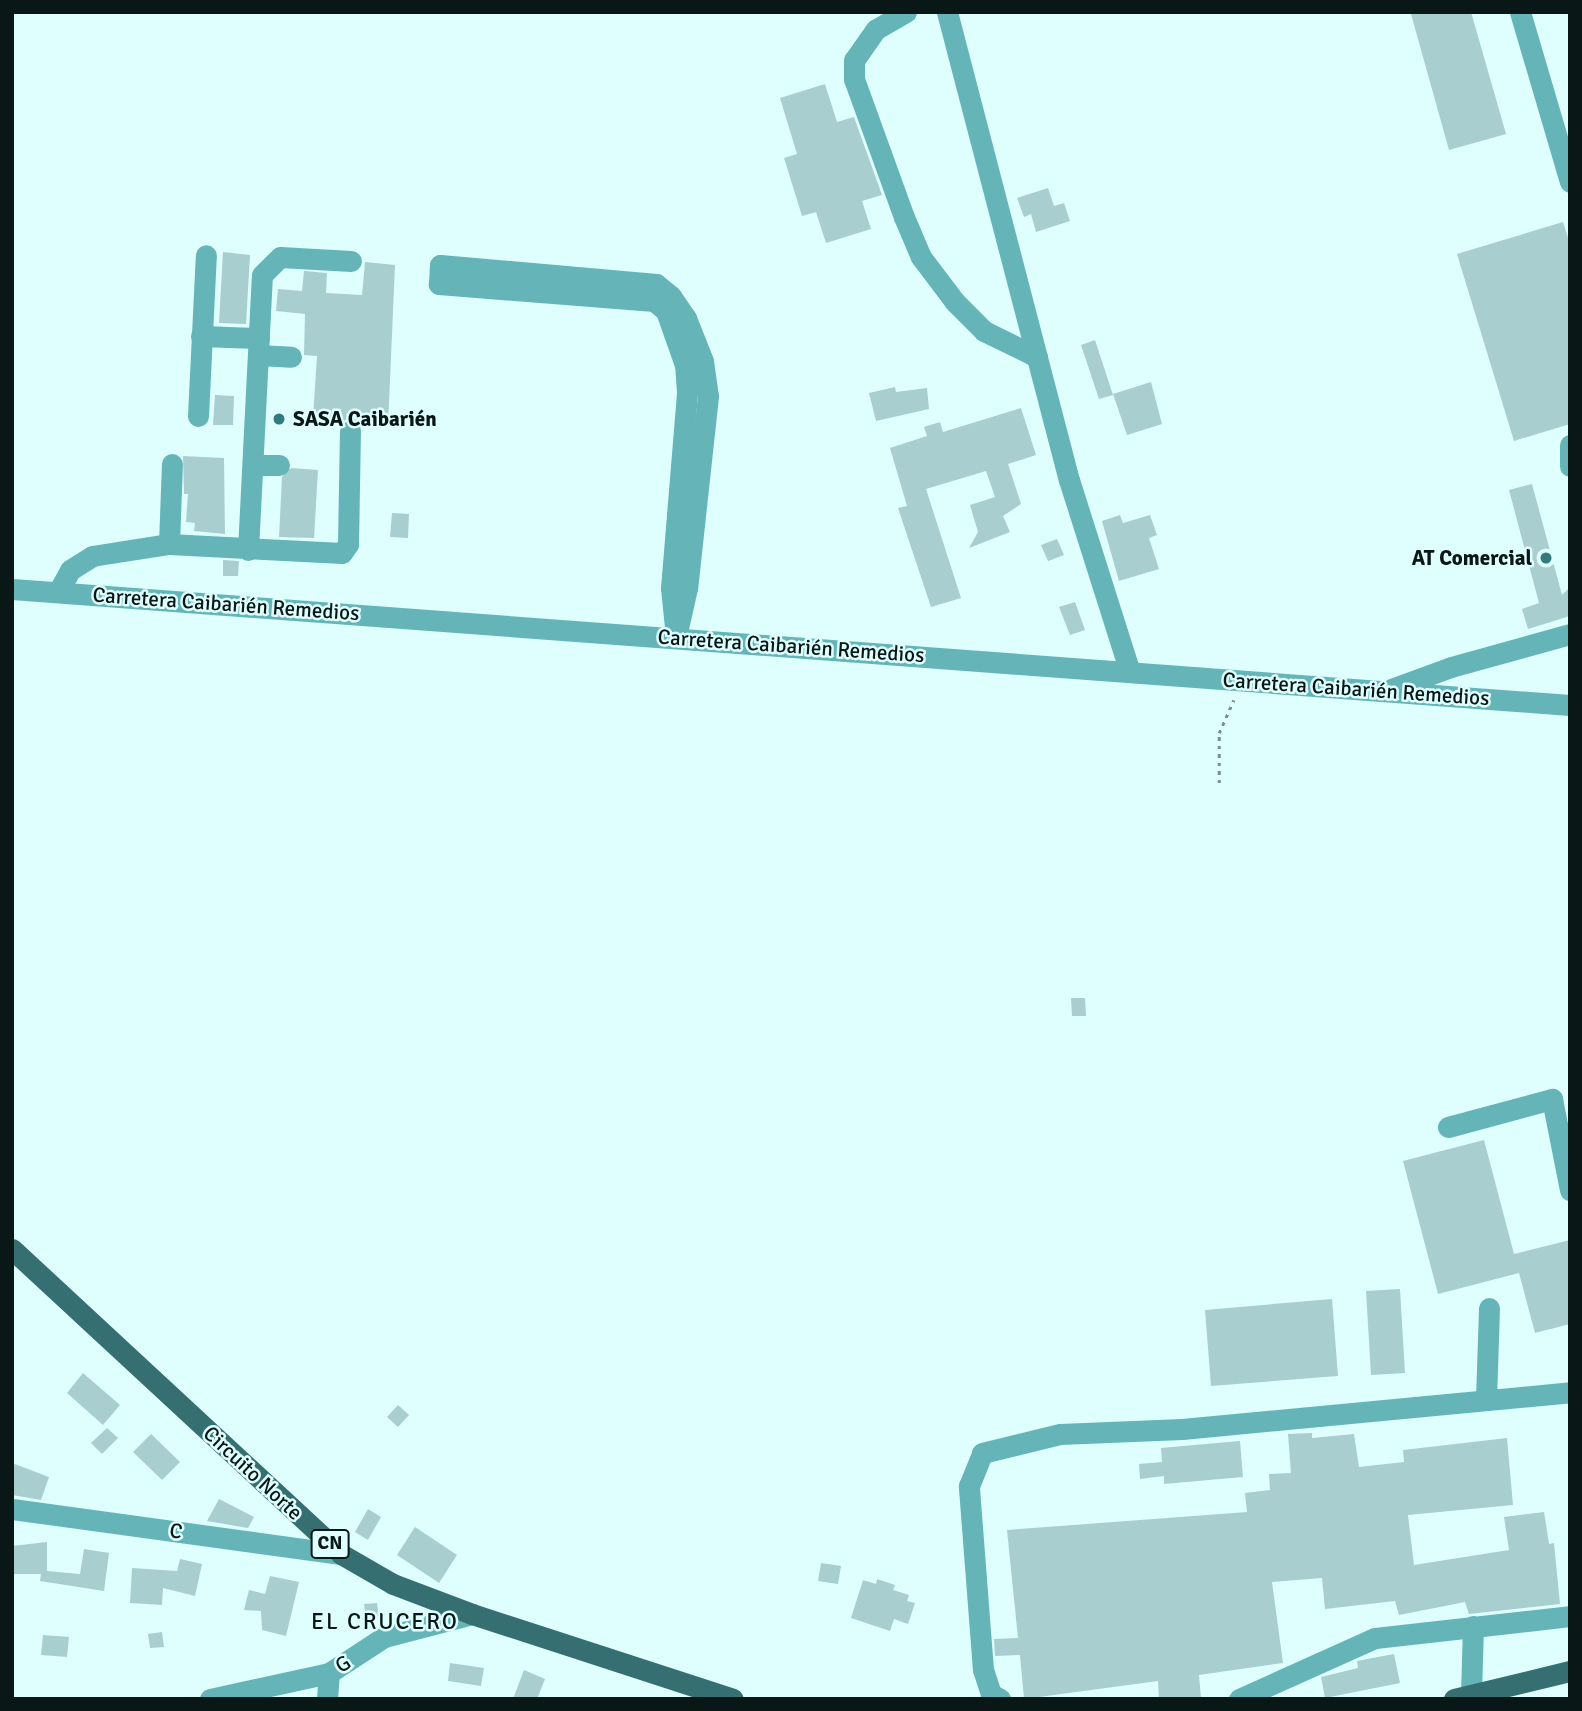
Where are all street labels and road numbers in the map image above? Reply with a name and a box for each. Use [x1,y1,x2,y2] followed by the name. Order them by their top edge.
[92,582,360,626] street label: Carretera Caibarién Remedios
[657,624,925,668] street label: Carretera Caibarién Remedios
[1222,667,1490,711] street label: Carretera Caibarién Remedios
[198,1421,308,1525] street label: Circuito Norte
[168,1518,184,1544] street label: C
[309,1528,351,1560] road number: CN
[330,1650,356,1678] street label: G

